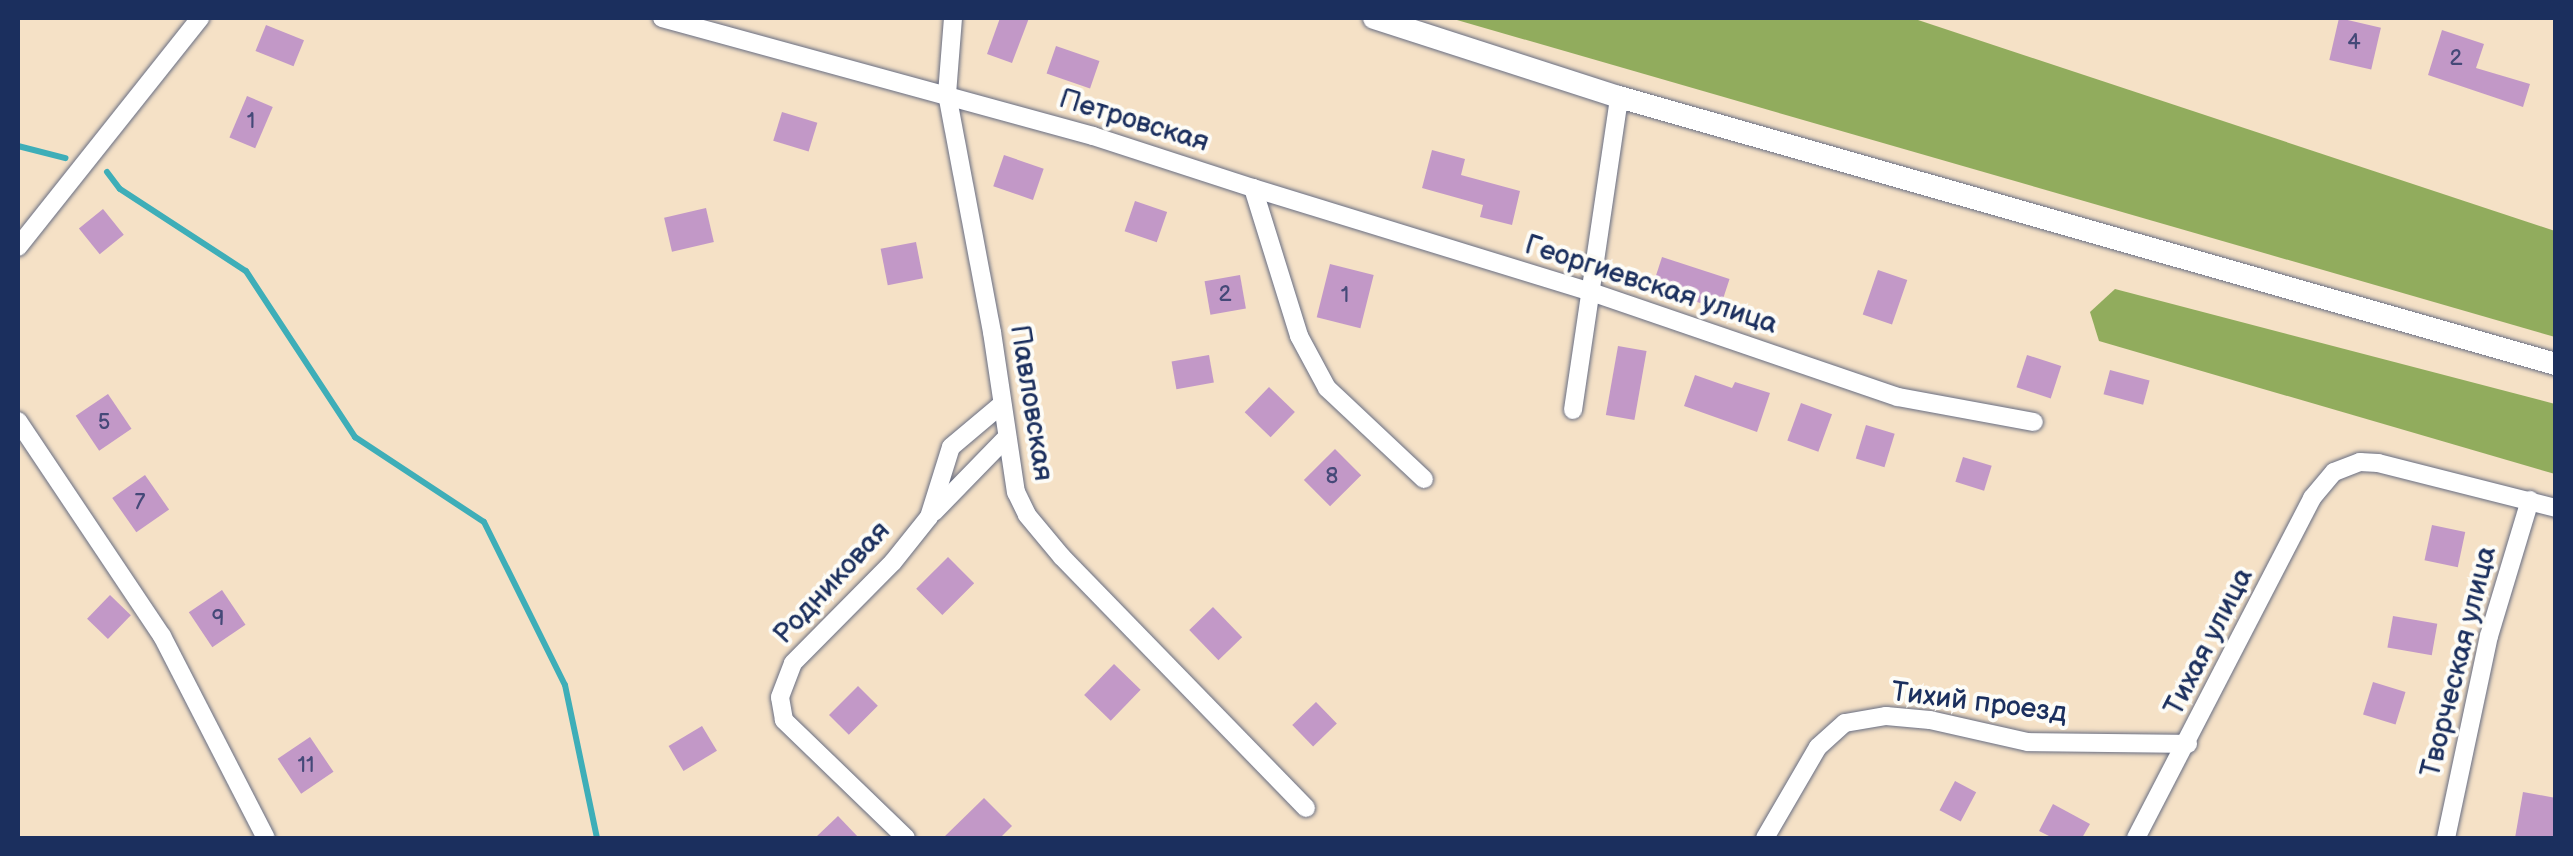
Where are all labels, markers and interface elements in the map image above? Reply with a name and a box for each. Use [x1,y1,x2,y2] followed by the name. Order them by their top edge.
[2347,30,2361,56] house number: 4
[2450,46,2462,72] house number: 2
[1055,82,1213,160] street label: Петровская
[247,109,255,135] house number: 1
[1520,228,1782,342] street label: Георгиевская улица
[1219,282,1231,308] house number: 2
[1341,283,1349,309] house number: 1
[1002,323,1060,483] street label: Павловская
[98,410,110,436] house number: 5
[1326,464,1338,490] house number: 8
[135,490,145,516] house number: 7
[767,515,897,651] street label: Родниковая
[2414,543,2504,781] street label: Творческая улица
[2157,562,2261,722] street label: Тихая улица
[212,606,224,632] house number: 9
[1889,676,2069,730] street label: Тихий проезд
[297,753,315,779] house number: 11

